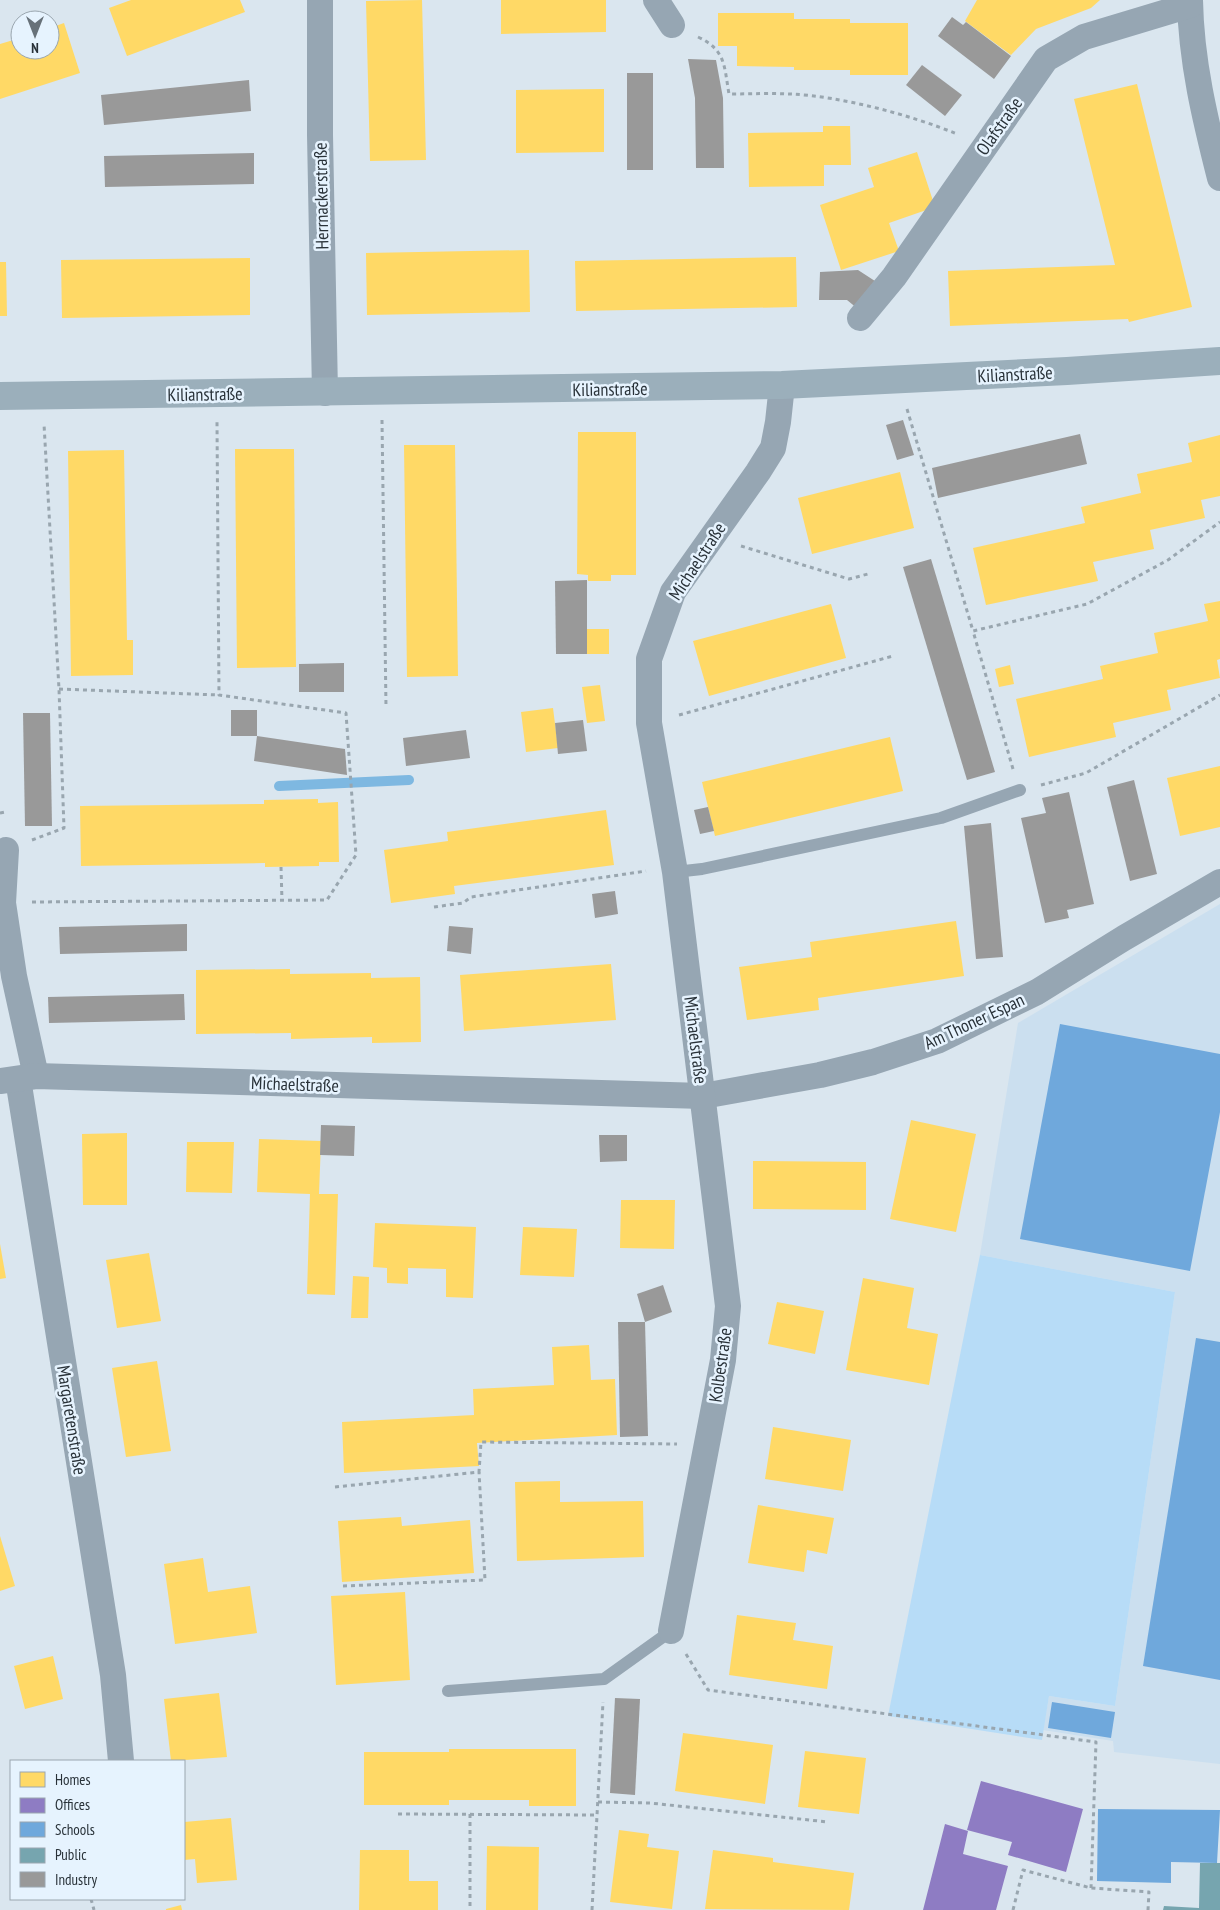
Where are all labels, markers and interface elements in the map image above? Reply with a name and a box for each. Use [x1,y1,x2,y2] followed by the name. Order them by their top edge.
[10,10,60,60] north arrow
[31,39,39,57] text: N
[971,93,1027,159] street label: Olafstraße
[309,142,333,250] street label: Herrnackerstraße
[977,361,1053,387] street label: Kilianstraße
[572,377,648,401] street label: Kilianstraße
[167,382,243,406] street label: Kilianstraße
[663,518,731,604] street label: Michaelstraße
[920,988,1028,1054] street label: Am Thoner Espan
[679,995,713,1085] street label: Michaelstraße
[251,1071,339,1097] street label: Michaelstraße
[703,1326,737,1404] street label: Kolbestraße
[52,1364,92,1476] street label: Margaretenstraße
[10,1760,185,1900] legend
[55,1770,91,1789] text: Homes
[55,1795,90,1814] text: Offices
[55,1820,95,1839] text: Schools
[55,1845,87,1864] text: Public
[55,1870,97,1889] text: Industry

